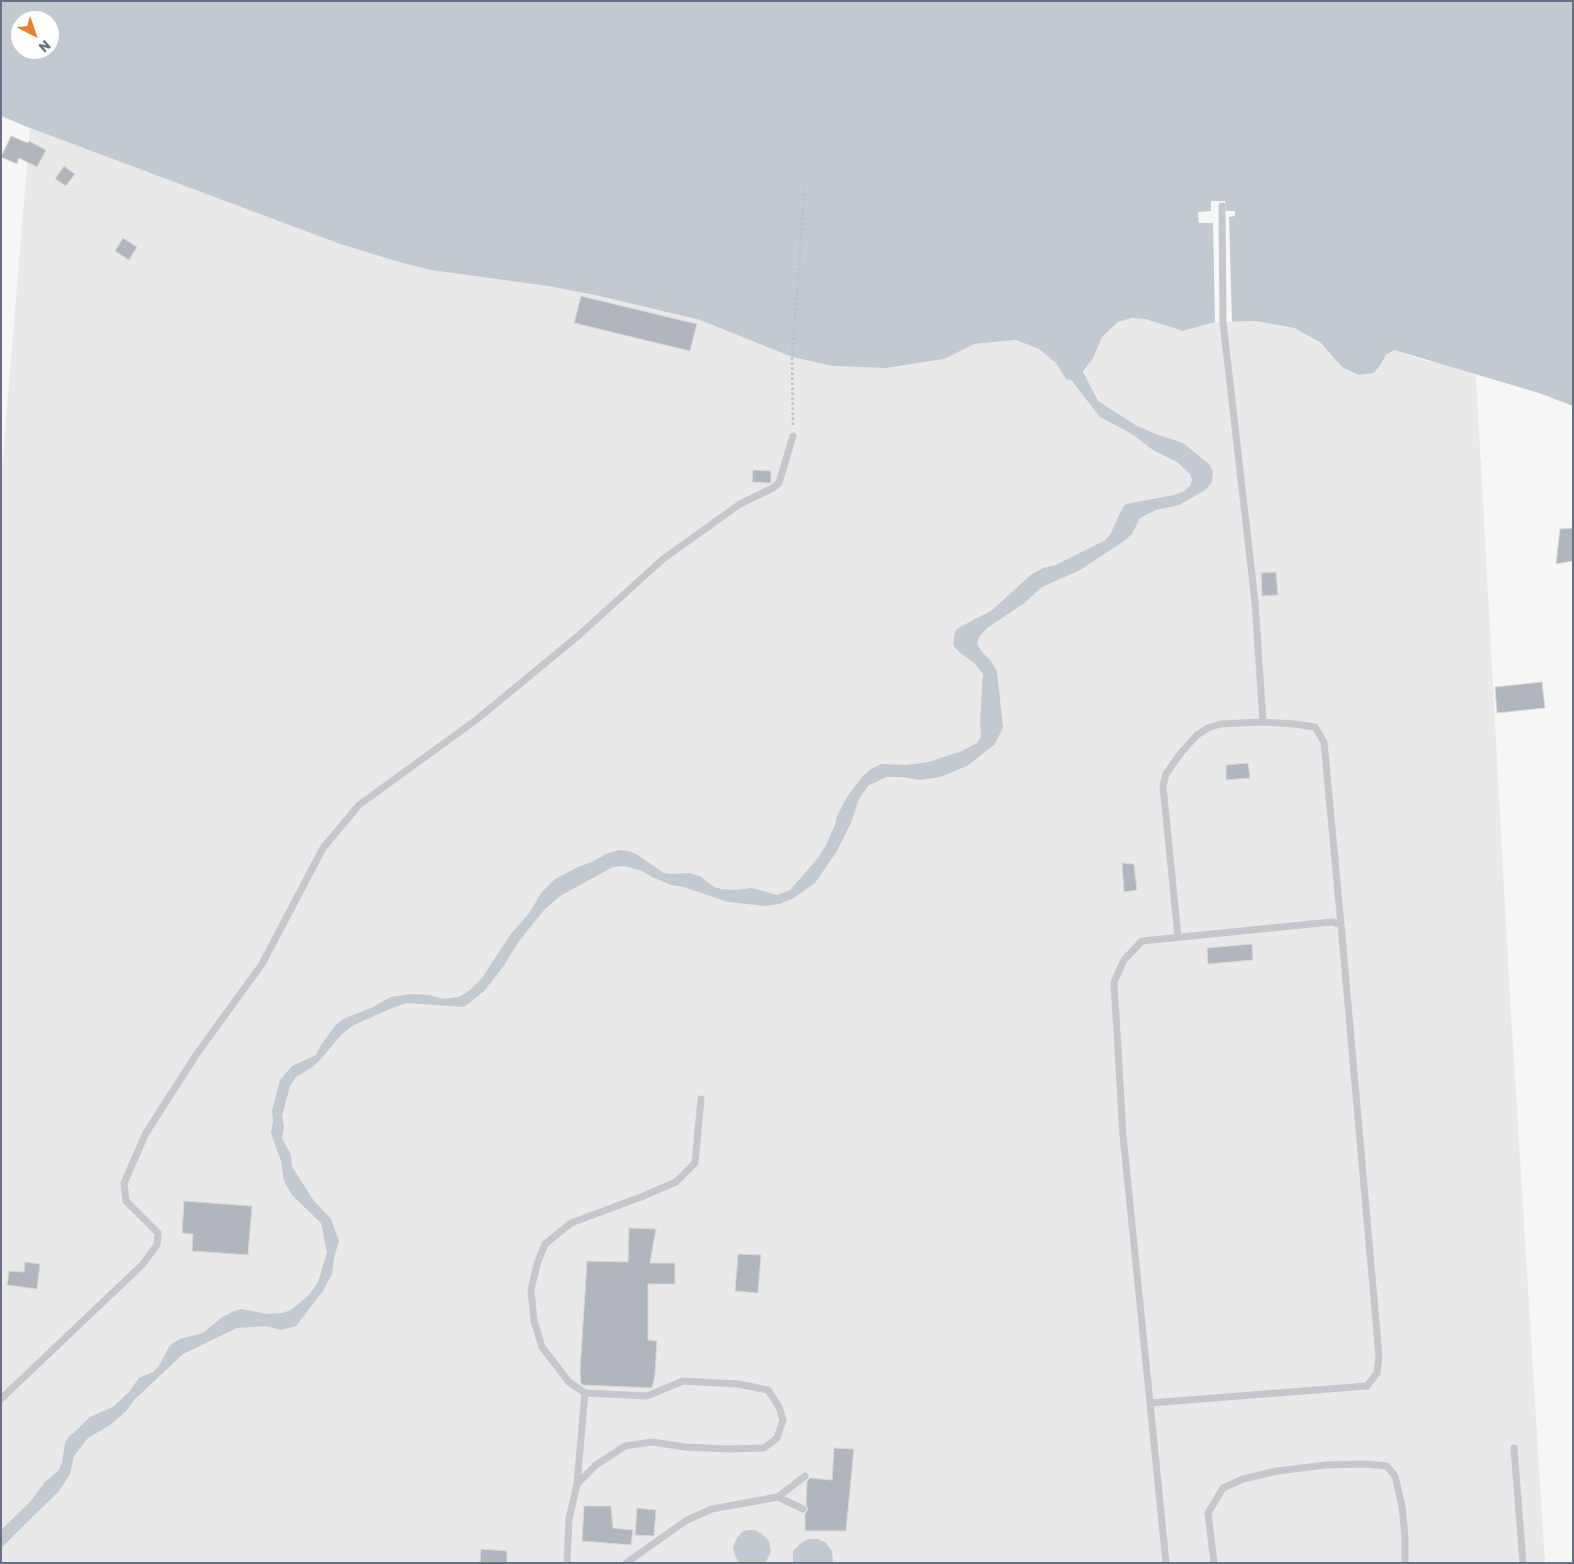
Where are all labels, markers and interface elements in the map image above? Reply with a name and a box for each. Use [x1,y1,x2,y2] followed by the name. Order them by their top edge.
[10,10,60,60] north arrow
[35,36,54,56] text: N

